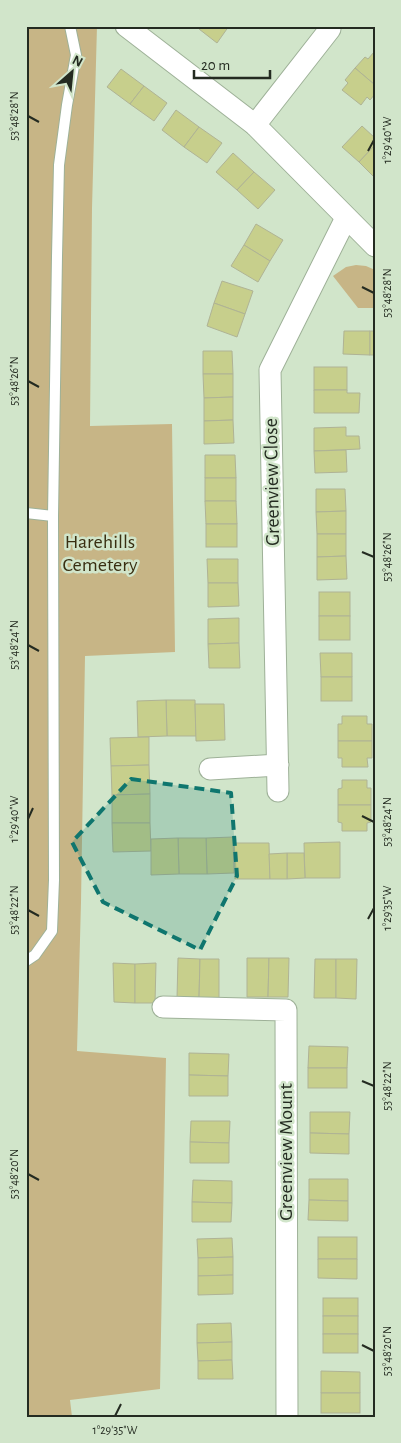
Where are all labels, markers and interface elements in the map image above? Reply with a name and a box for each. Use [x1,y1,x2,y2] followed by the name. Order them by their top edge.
[48,48,98,98] north arrow
[194,48,270,80] scale bar
[70,53,85,70] text: N
[201,58,230,73] text: 20 m
[8,91,20,141] text: 53°48'28"N
[381,116,393,164] text: 1°29'40"W
[381,268,393,318] text: 53°48'28"N
[8,356,20,406] text: 53°48'26"N
[261,418,283,546] street label: Greenview Close
[63,532,138,575] park label: Harehills Cemetery
[381,532,393,582] text: 53°48'26"N
[8,620,20,670] text: 53°48'24"N
[8,795,20,843] text: 1°29'40"W
[381,797,393,847] text: 53°48'24"N
[8,885,20,935] text: 53°48'22"N
[381,885,393,930] text: 1°29'35"W
[381,1061,393,1111] text: 53°48'22"N
[276,1083,296,1221] street label: Greenview Mount
[8,1149,20,1199] text: 53°48'20"N
[381,1326,393,1376] text: 53°48'20"N
[93,1424,138,1436] text: 1°29'35"W

